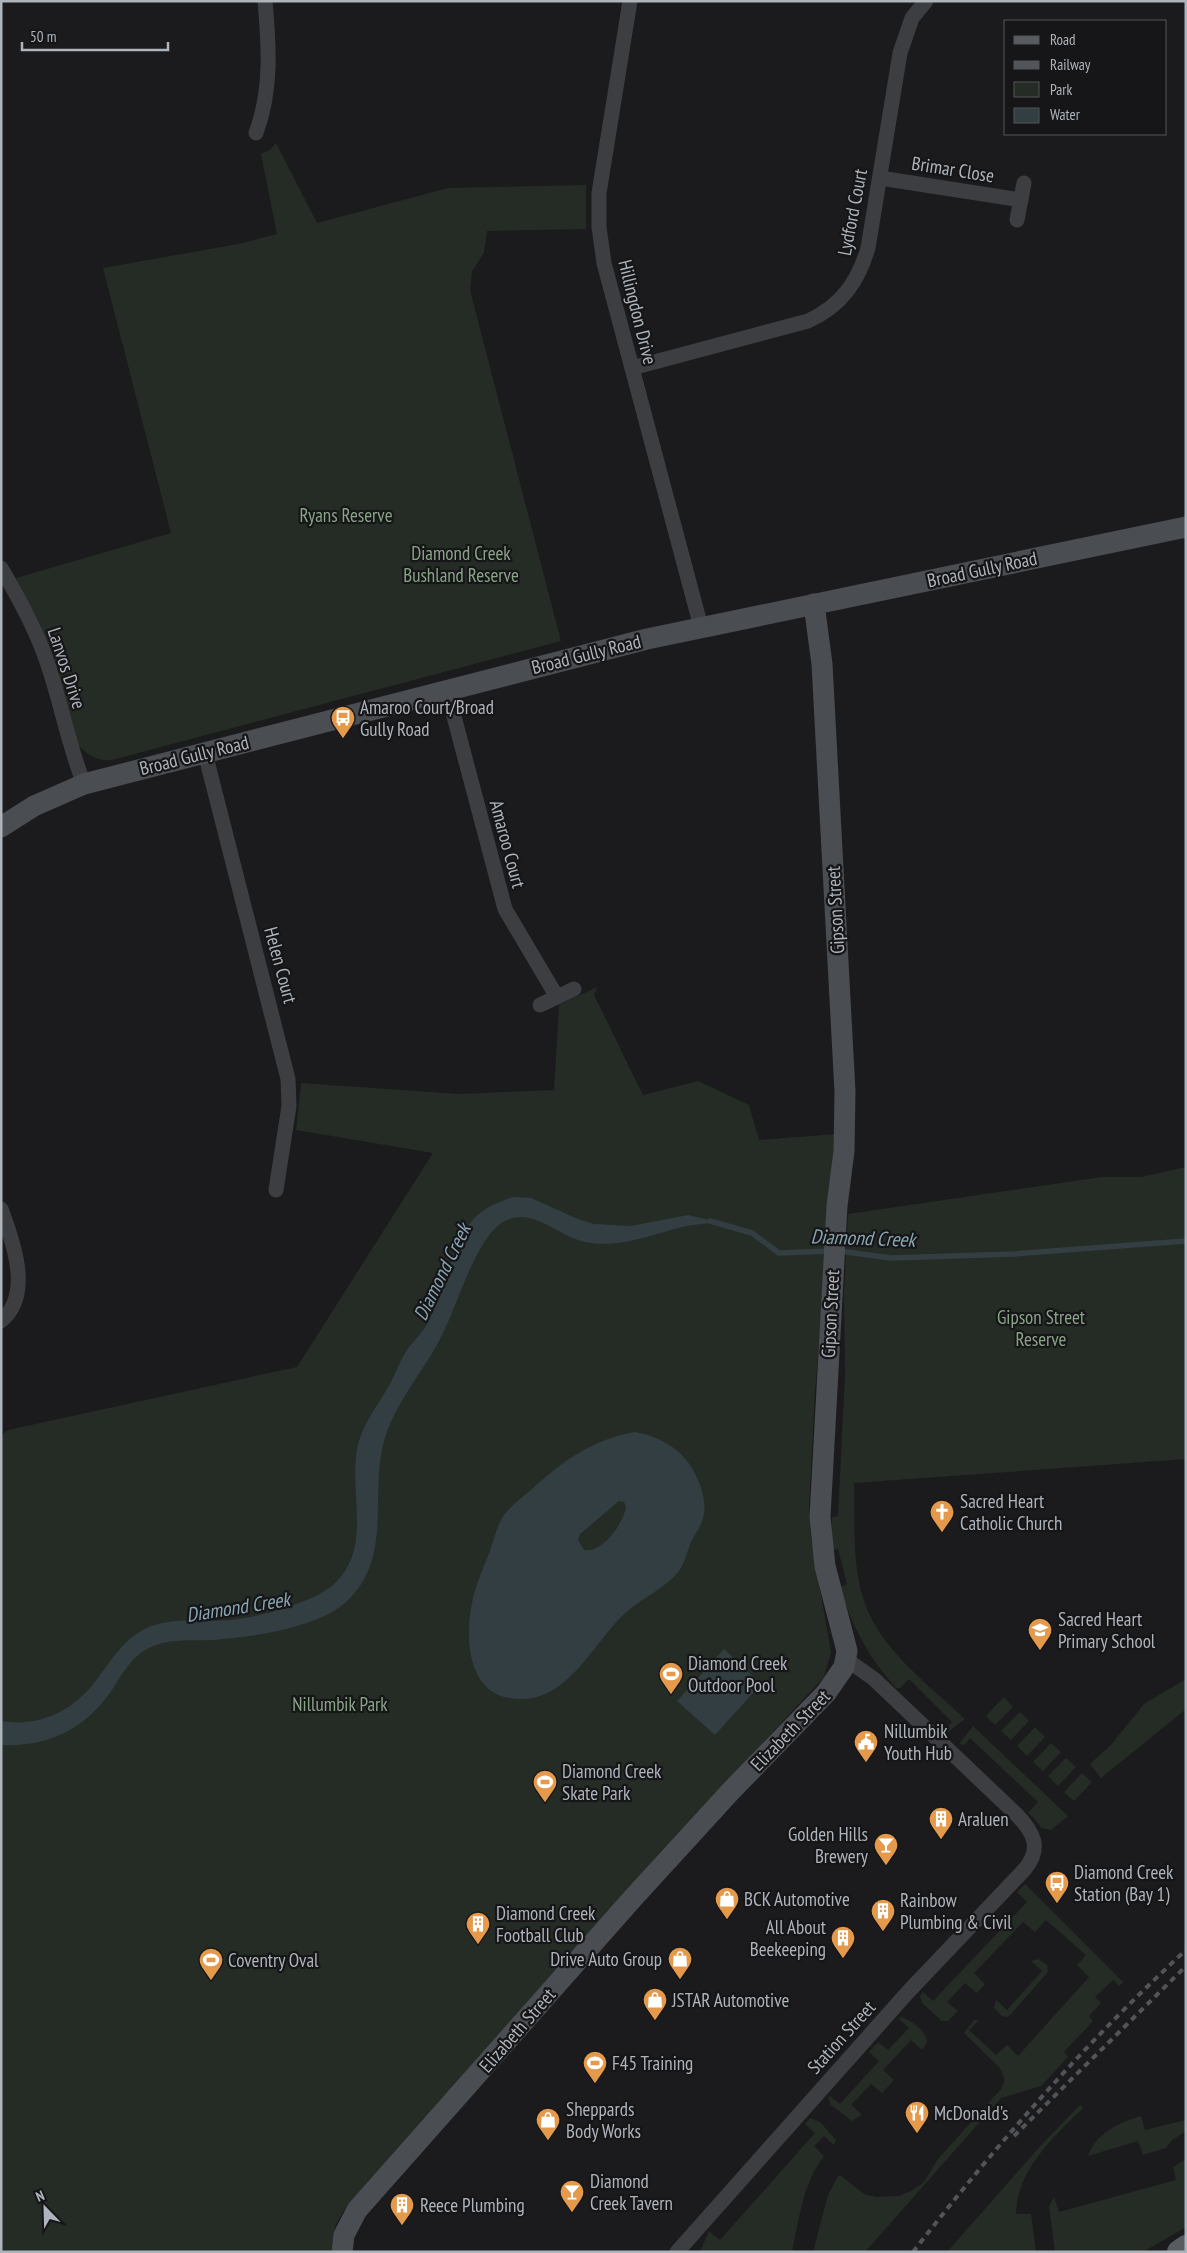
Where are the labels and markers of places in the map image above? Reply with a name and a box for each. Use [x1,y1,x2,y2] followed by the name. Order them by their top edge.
[360,695,494,741] place label: Amaroo Court/Broad Gully Road
[330,705,356,739] bus stop icon: Amaroo Court/Broad Gully Road
[960,1489,1062,1535] place label: Sacred Heart Catholic Church
[929,1499,955,1533] church icon: Sacred Heart Catholic Church
[1058,1607,1156,1653] place label: Sacred Heart Primary School
[1027,1617,1053,1651] school or university icon: Sacred Heart Primary School
[688,1651,788,1697] place label: Diamond Creek Outdoor Pool
[658,1661,684,1695] sports icon: Diamond Creek Outdoor Pool
[884,1719,952,1765] place label: Nillumbik Youth Hub
[853,1729,879,1763] public building icon: Nillumbik Youth Hub
[562,1759,662,1805] place label: Diamond Creek Skate Park
[532,1769,558,1803] sports icon: Diamond Creek Skate Park
[928,1806,954,1840] building icon: Araluen
[958,1807,1009,1831] place label: Araluen
[788,1822,869,1868] place label: Golden Hills Brewery
[873,1832,899,1866] bar icon: Golden Hills Brewery
[1074,1860,1174,1906] place label: Diamond Creek Station (Bay 1)
[1044,1870,1070,1904] bus stop icon: Diamond Creek Station (Bay 1)
[714,1886,740,1920] shop icon: BCK Automotive
[744,1887,850,1911] place label: BCK Automotive
[900,1888,1012,1934] place label: Rainbow Plumbing & Civil
[870,1898,896,1932] building icon: Rainbow Plumbing & Civil
[496,1901,596,1947] place label: Diamond Creek Football Club
[465,1911,491,1945] building icon: Diamond Creek Football Club
[750,1915,827,1961] place label: All About Beekeeping
[830,1925,856,1959] building icon: All About Beekeeping
[667,1946,693,1980] shop icon: Drive Auto Group
[198,1947,224,1981] sports icon: Coventry Oval
[550,1947,662,1971] place label: Drive Auto Group
[228,1948,319,1972] place label: Coventry Oval
[642,1987,668,2021] shop icon: JSTAR Automotive
[671,1988,790,2012] place label: JSTAR Automotive
[582,2050,608,2084] sports icon: F45 Training
[612,2051,693,2075] place label: F45 Training
[566,2097,641,2143] place label: Sheppards Body Works
[904,2100,930,2134] restaurant icon: McDonald's
[934,2101,1009,2125] place label: McDonald's
[535,2107,561,2141] shop icon: Sheppards Body Works
[590,2169,673,2215] place label: Diamond Creek Tavern
[559,2179,585,2213] bar icon: Diamond Creek Tavern
[389,2192,415,2226] building icon: Reece Plumbing
[420,2193,525,2217] place label: Reece Plumbing

